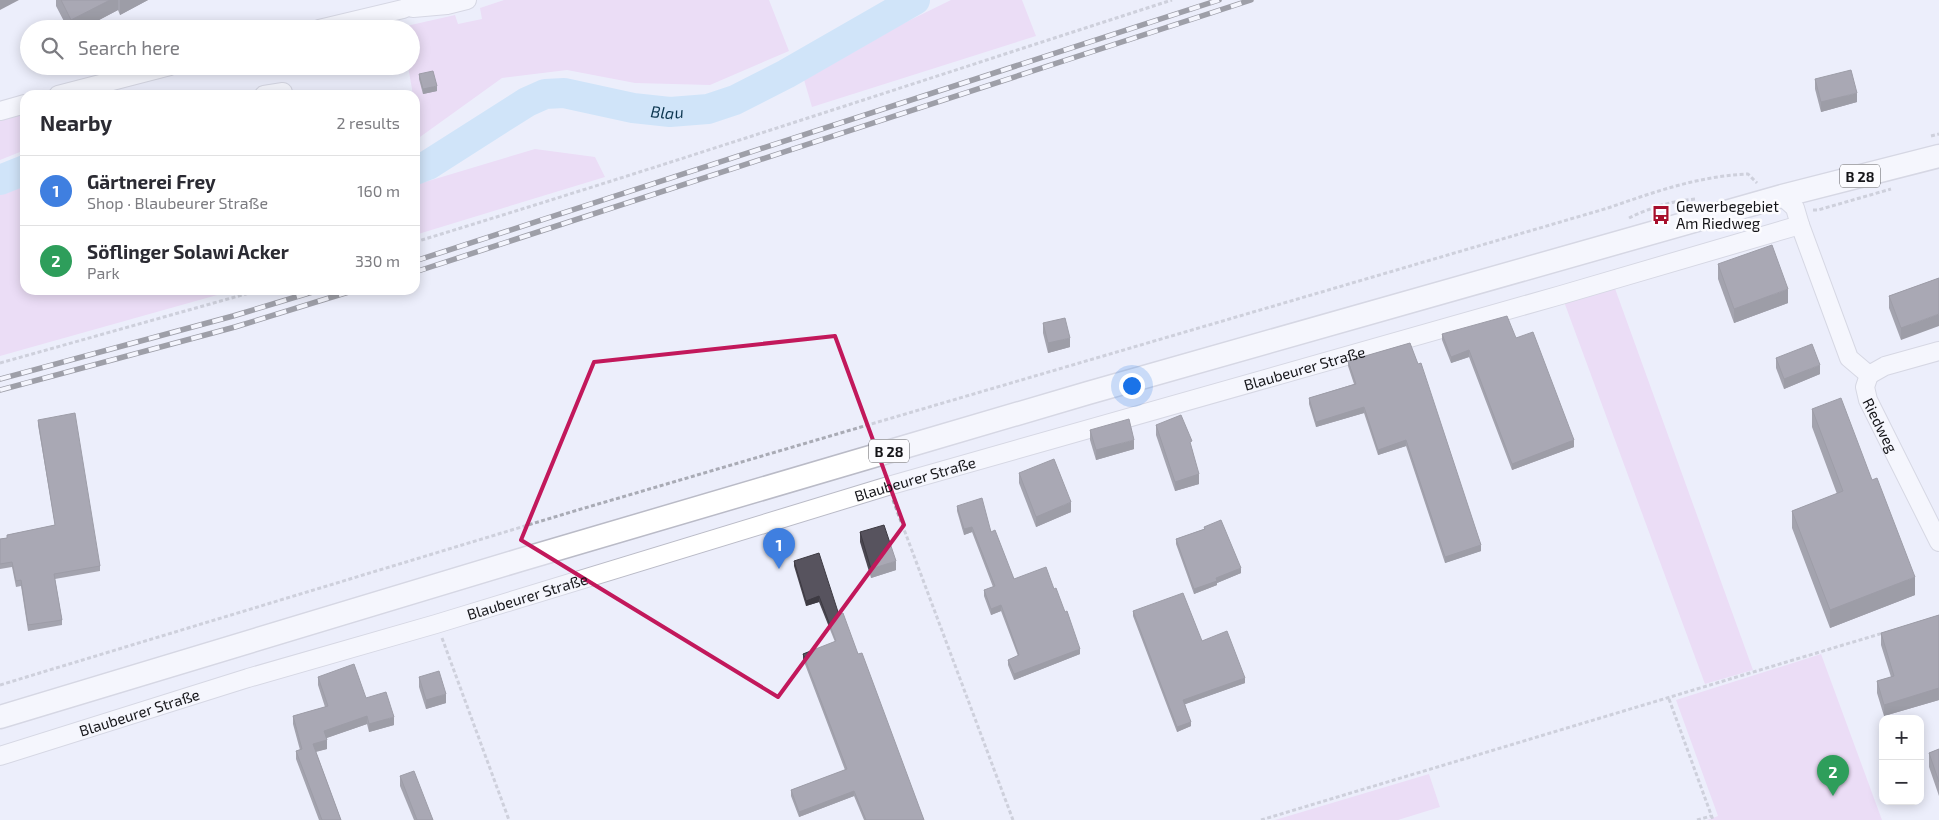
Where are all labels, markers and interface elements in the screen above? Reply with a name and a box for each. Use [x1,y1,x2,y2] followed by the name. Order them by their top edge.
[20,20,420,75] search box
[38,34,66,62] icon: search
[78,36,180,59] text: Search here
[650,100,684,122] water label: Blau
[40,110,112,135] text: Nearby
[337,113,400,132] text: 2 results
[1840,165,1880,188] road number: B 28
[87,170,216,193] text: Gärtnerei Frey
[53,181,59,200] text: 1
[357,181,400,200] text: 160 m
[87,193,268,212] text: Shop · Blaubeurer Straße
[1676,197,1779,232] place label: Gewerbegebiet Am Riedweg
[1650,204,1672,226] bus stop icon: Gewerbegebiet Am Riedweg
[87,240,289,263] text: Söflinger Solawi Acker
[51,251,61,270] text: 2
[355,251,400,270] text: 330 m
[87,263,120,282] text: Park
[1242,342,1367,394] street label: Blaubeurer Straße
[1119,373,1145,399] your location
[1859,395,1902,456] street label: Riedweg
[869,440,909,462] road number: B 28
[852,453,977,505] street label: Blaubeurer Straße
[763,528,795,569] pin: 1
[465,569,590,623] street label: Blaubeurer Straße
[77,685,202,740] street label: Blaubeurer Straße
[1879,715,1924,805] map controls
[1879,715,1924,760] button: +
[1817,755,1849,796] pin: 2
[1879,760,1924,805] button: −

